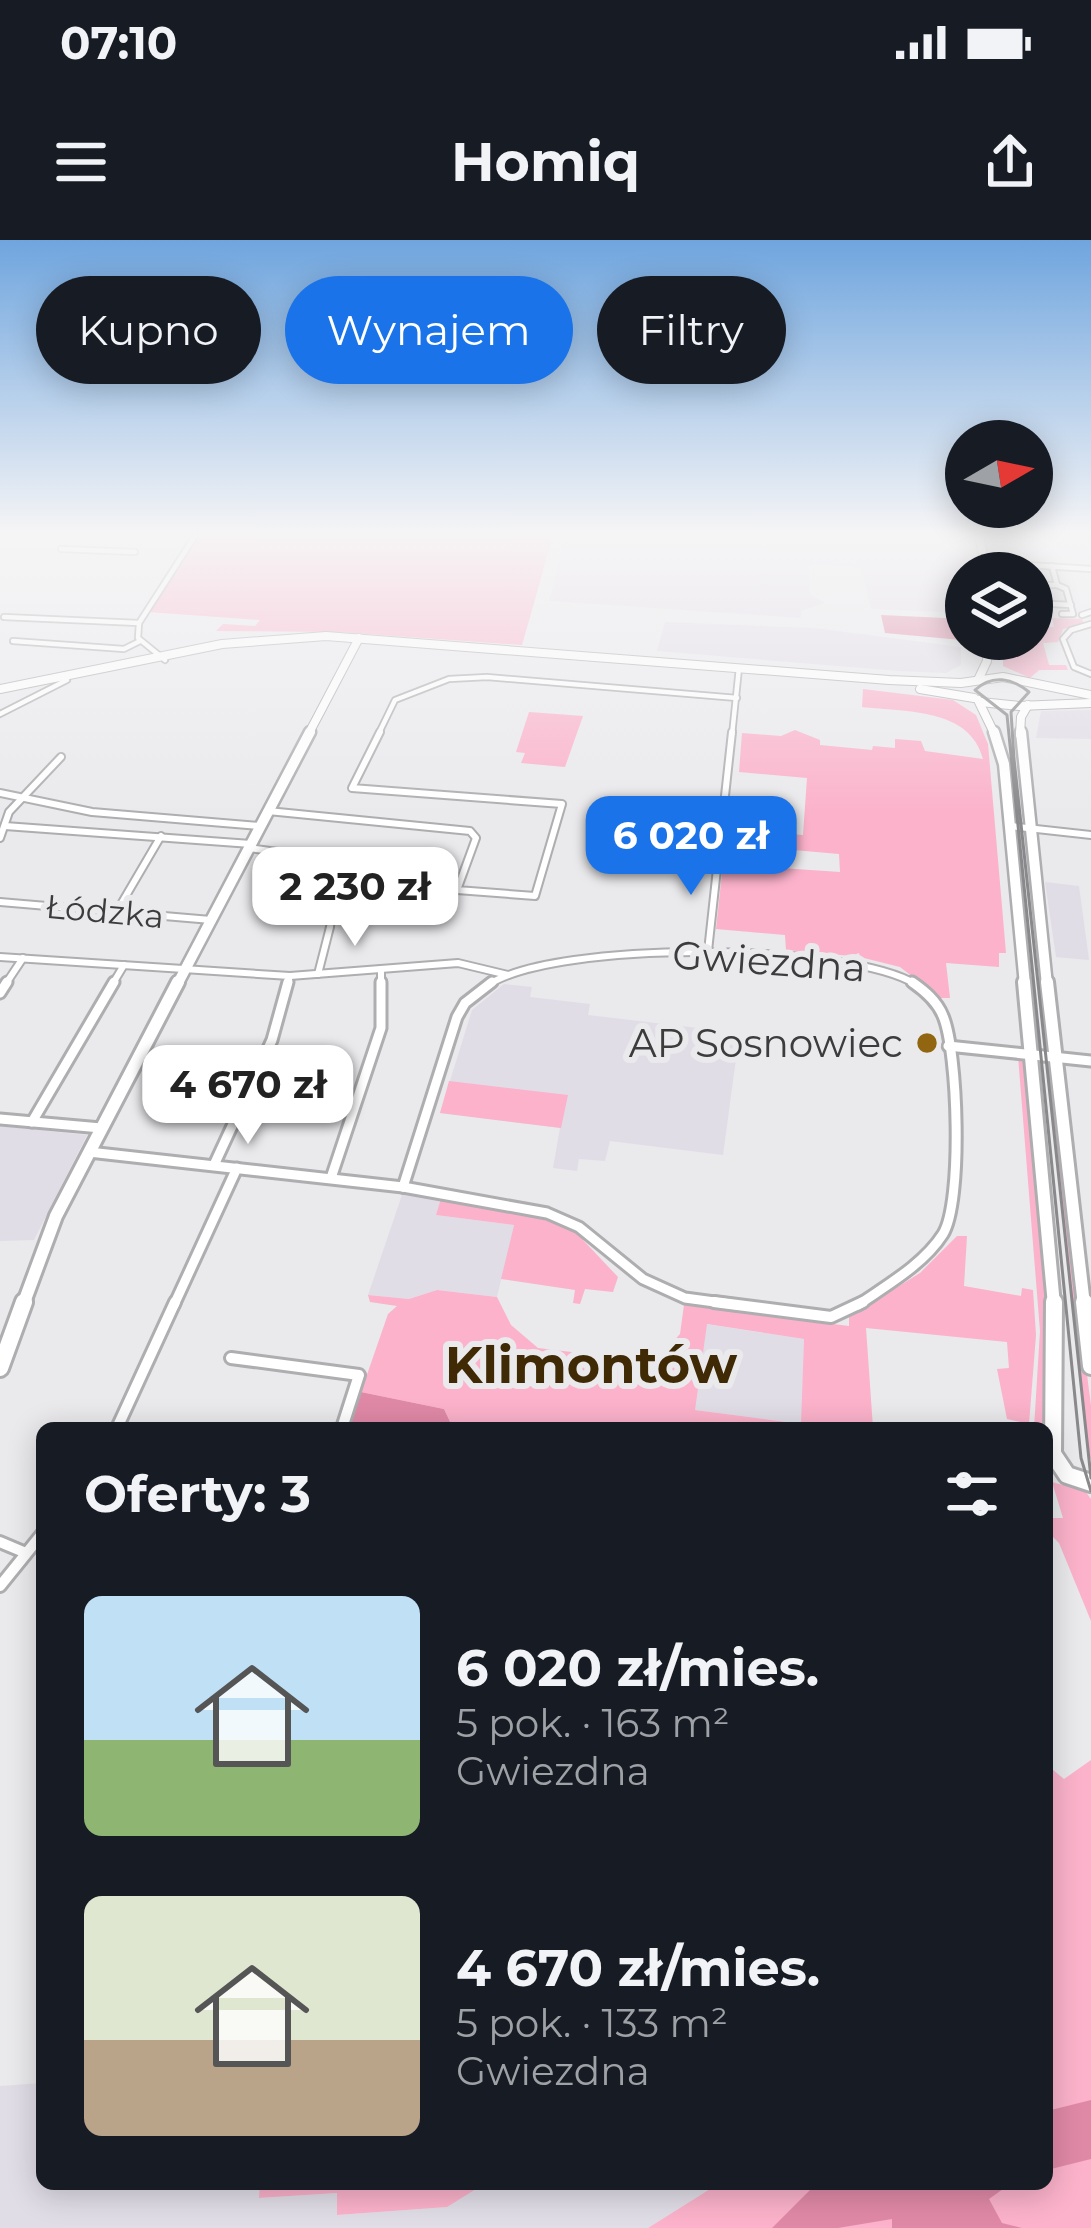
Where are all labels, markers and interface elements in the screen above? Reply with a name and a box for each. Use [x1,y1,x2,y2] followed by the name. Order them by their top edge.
[60,15,177,70] text: 07:10
[48,129,114,195] icon: menu
[451,129,640,195] text: Homiq
[977,129,1043,195] icon: share
[36,276,261,384] chip: Kupno
[285,276,573,384] chip: Wynajem
[597,276,786,384] chip: Filtry
[945,420,1053,528] north arrow
[945,420,1053,660] map controls
[945,552,1053,660] button: layers
[567,796,815,898] pin: 6 020 zł
[613,811,769,859] text: 6 020 zł
[231,847,479,949] pin: 2 230 zł
[279,862,431,910] text: 2 230 zł
[44,886,166,936] street label: Łódzka
[671,930,867,992] street label: Gwiezdna
[629,1019,903,1067] place label: AP Sosnowiec
[914,1030,940,1056] marker: AP Sosnowiec
[124,1045,372,1147] pin: 4 670 zł
[169,1060,327,1108] text: 4 670 zł
[445,1334,737,1396] district label: Klimontów
[939,1461,1005,1527] icon: filters
[84,1463,311,1525] text: Oferty: 3
[456,1637,819,1699] text: 6 020 zł/mies.
[180,1644,324,1788] icon: home
[456,1699,730,1747] text: 5 pok. · 163 m²
[456,1747,650,1795] text: Gwiezdna
[456,1937,820,1999] text: 4 670 zł/mies.
[180,1944,324,2088] icon: home
[456,1999,728,2047] text: 5 pok. · 133 m²
[456,2047,650,2095] text: Gwiezdna

